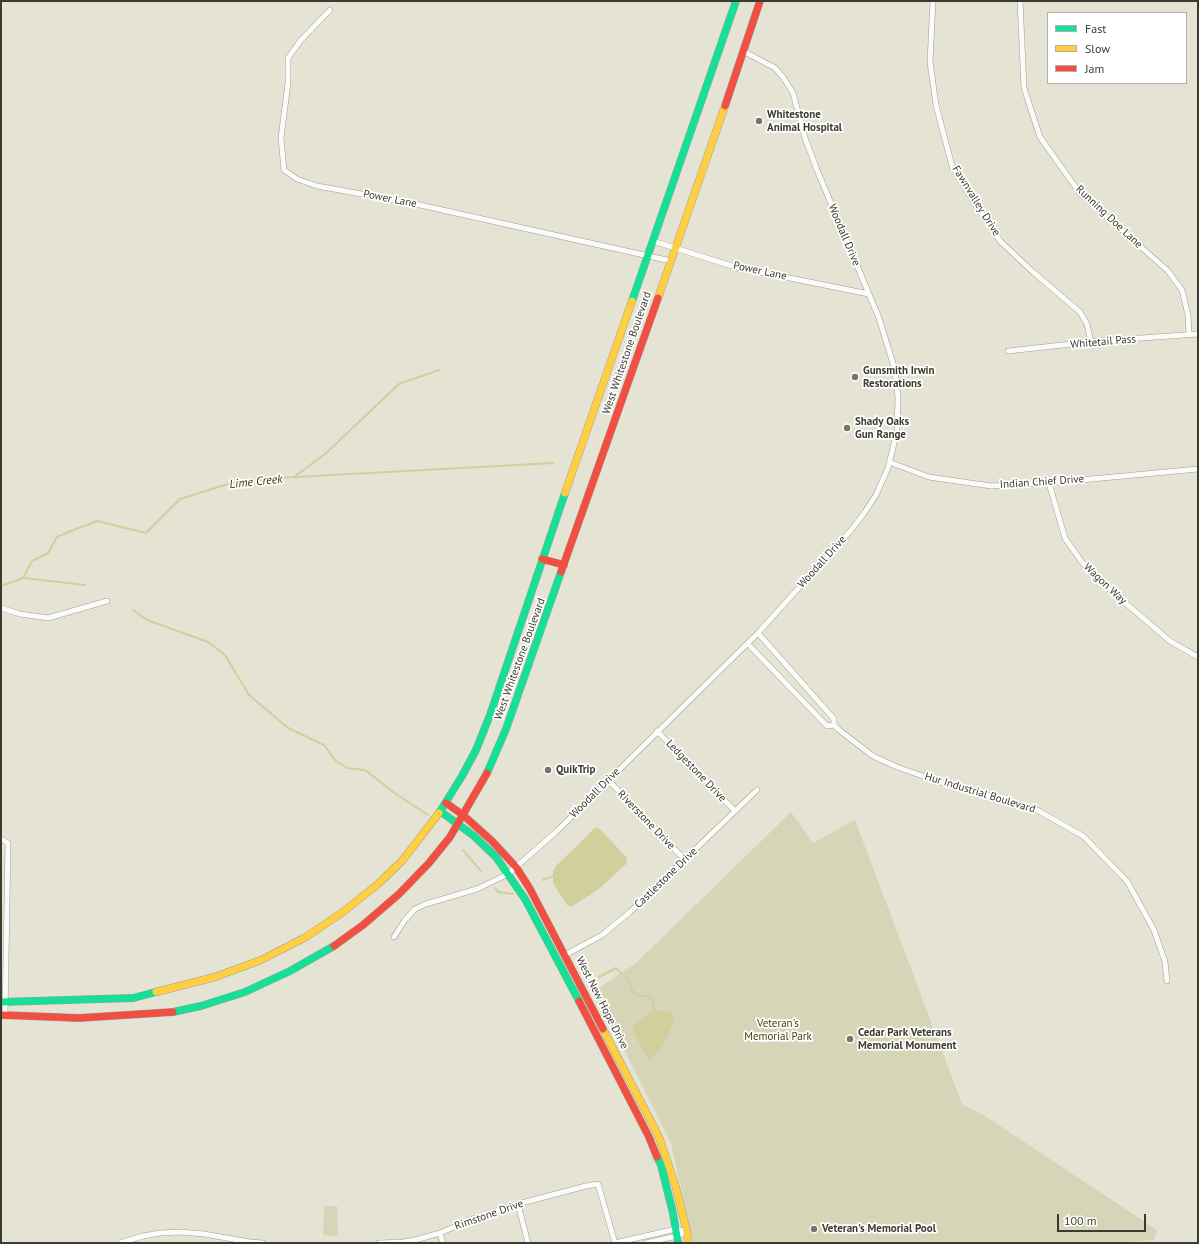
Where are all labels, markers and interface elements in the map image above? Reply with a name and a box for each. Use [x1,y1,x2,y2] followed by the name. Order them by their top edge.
[1047,12,1187,84] legend
[1085,21,1106,36] text: Fast
[1085,41,1110,56] text: Slow
[1085,61,1104,76] text: Jam
[767,108,842,134] place label: Whitestone Animal Hospital
[754,116,764,126] marker: Whitestone Animal Hospital
[949,163,1003,239] street label: Fawnvalley Drive
[1073,183,1145,251] street label: Running Doe Lane
[362,187,418,211] street label: Power Lane
[825,202,863,268] street label: Woodall Drive
[732,259,788,283] street label: Power Lane
[600,290,654,416] street label: West Whitestone Boulevard
[1070,333,1136,351] street label: Whitetail Pass
[863,364,935,390] place label: Gunsmith Irwin Restorations
[850,372,860,382] marker: Gunsmith Irwin Restorations
[855,415,909,441] place label: Shady Oaks Gun Range
[842,423,852,433] marker: Shady Oaks Gun Range
[229,472,283,492] water label: Lime Creek
[999,472,1085,492] street label: Indian Chief Drive
[795,533,849,591] street label: Woodall Drive
[1081,561,1129,607] street label: Wagon Way
[492,596,548,722] street label: West Whitestone Boulevard
[663,737,729,805] street label: Ledgestone Drive
[556,763,596,777] place label: QuikTrip
[543,765,553,775] marker: QuikTrip
[567,765,623,821] street label: Woodall Drive
[923,770,1037,816] street label: Hur Industrial Boulevard
[614,788,678,852] street label: Riverstone Drive
[632,845,700,911] street label: Castlestone Drive
[573,955,631,1051] street label: West New Hope Drive
[744,1017,812,1043] park label: Veteran's Memorial Park
[858,1026,956,1052] place label: Cedar Park Veterans Memorial Monument
[845,1034,855,1044] marker: Cedar Park Veterans Memorial Monument
[453,1197,525,1233] street label: Rimstone Drive
[1059,1206,1148,1232] scale bar
[1064,1213,1097,1228] text: 100 m
[822,1222,936,1236] place label: Veteran's Memorial Pool
[809,1224,819,1234] marker: Veteran's Memorial Pool

